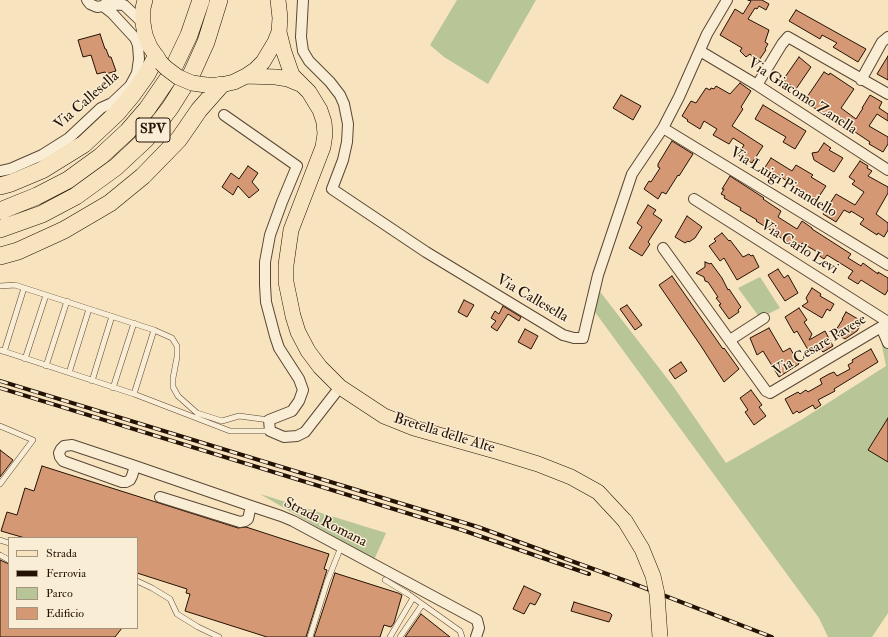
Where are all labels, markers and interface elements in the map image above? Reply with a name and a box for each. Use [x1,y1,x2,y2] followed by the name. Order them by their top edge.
[744,55,860,139] street label: Via Giacomo Zanella
[51,68,123,134] street label: Via Callesella
[136,118,170,142] road number: SPV
[726,144,840,222] street label: Via Luigi Pirandello
[757,217,841,279] street label: Via Carlo Levi
[493,271,571,327] street label: Via Callesella
[770,311,870,381] street label: Via Cesare Pavese
[391,410,497,458] street label: Bretella delle Alte
[280,494,370,552] street label: Strada Romana
[8,537,138,629] legend
[46,546,77,561] text: Strada
[46,566,86,581] text: Ferrovia
[46,586,73,601] text: Parco
[46,606,84,621] text: Edificio

